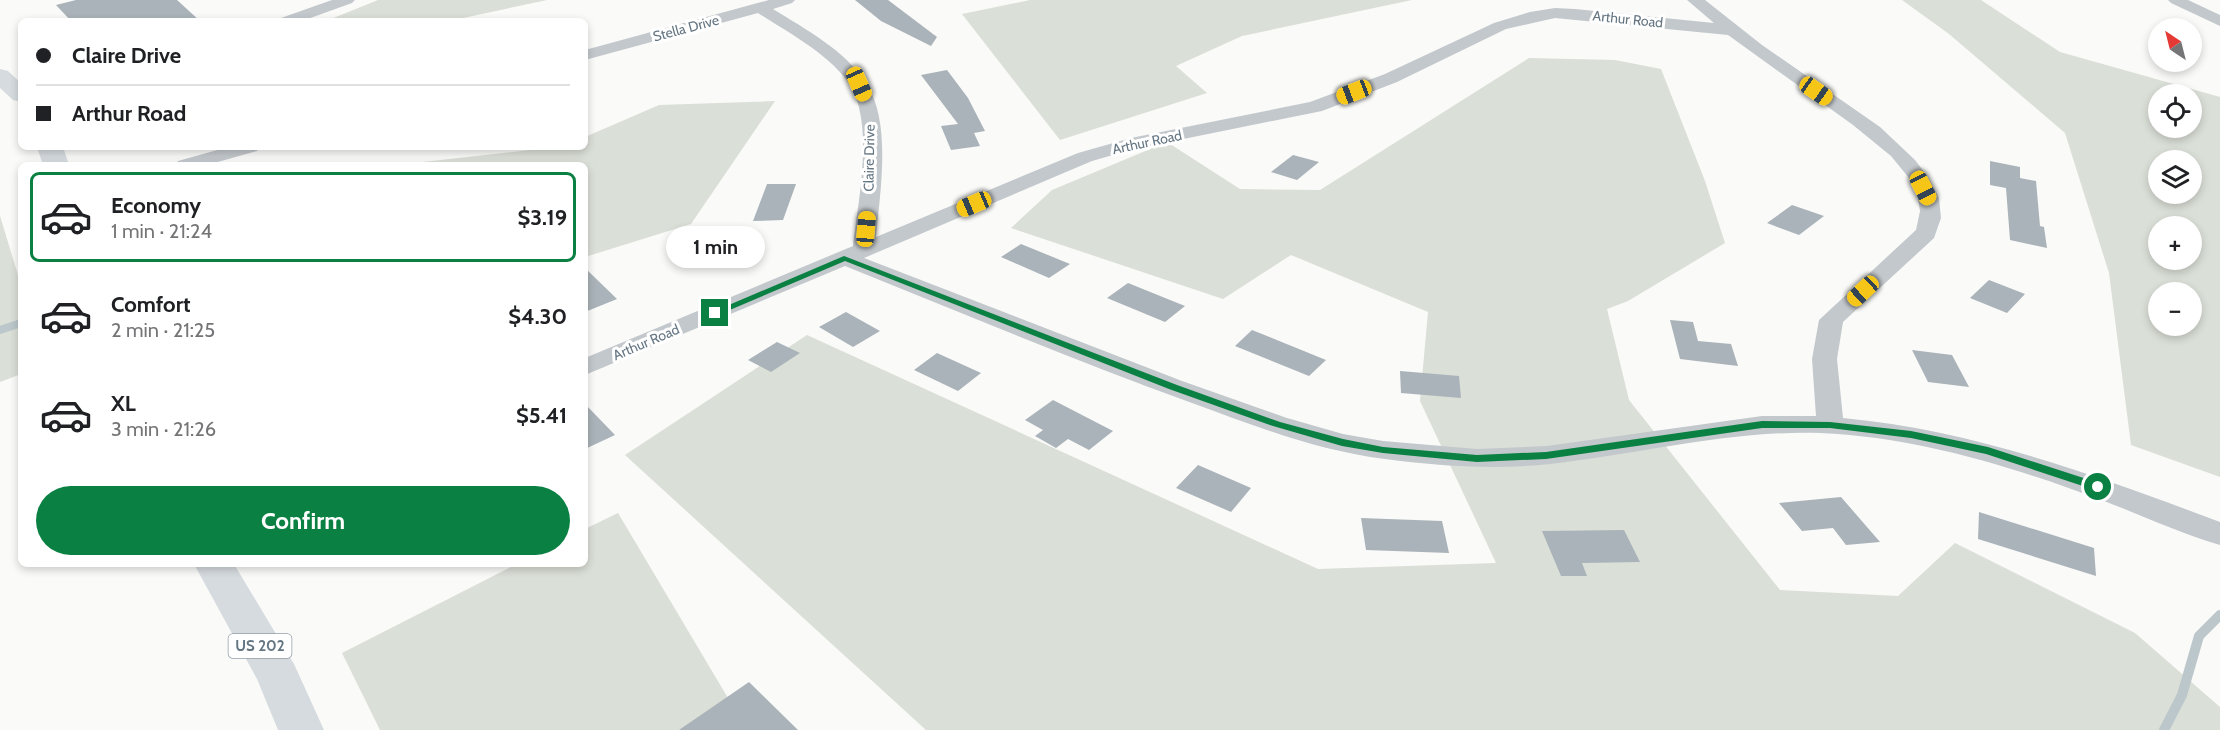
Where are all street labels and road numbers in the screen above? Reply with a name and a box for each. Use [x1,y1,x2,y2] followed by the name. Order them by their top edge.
[1592,6,1664,32] street label: Arthur Road
[651,11,721,45] street label: Stella Drive
[859,124,879,192] street label: Claire Drive
[1111,126,1183,158] street label: Arthur Road
[610,320,682,364] street label: Arthur Road
[228,634,292,658] road number: US 202

